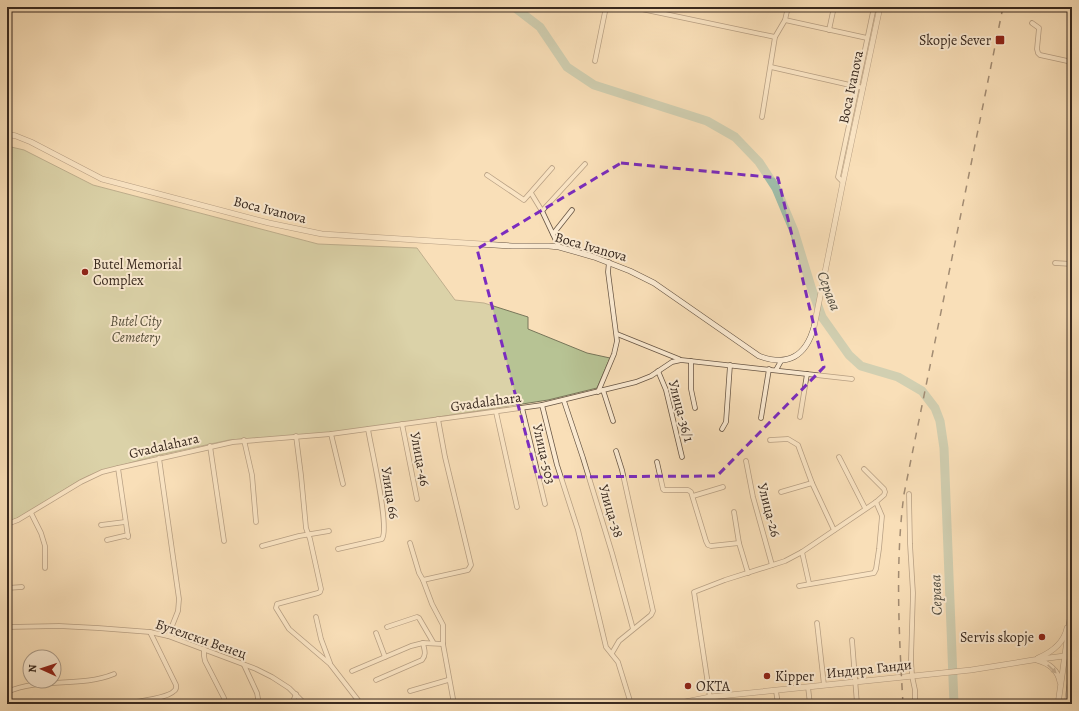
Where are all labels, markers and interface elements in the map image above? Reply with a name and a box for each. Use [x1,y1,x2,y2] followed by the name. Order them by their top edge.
[919,31,992,50] place label: Skopje Sever
[994,34,1006,46] marker: Skopje Sever
[834,48,868,125] street label: Boca Ivanova
[232,192,309,228] street label: Boca Ivanova
[553,228,630,267] street label: Boca Ivanova
[93,255,182,290] place label: Butel Memorial Complex
[80,267,90,277] marker: Butel Memorial Complex
[812,268,846,314] water label: Серава
[110,312,162,347] park label: Butel City Cemetery
[664,378,698,444] street label: Улица-36/1
[449,388,523,416] street label: Gvadalahara
[528,422,560,486] street label: Улица-503
[127,429,201,463] street label: Gvadalahara
[405,430,435,488] street label: Улица-46
[377,466,403,520] street label: Улица 66
[753,481,785,539] street label: Улица-26
[594,482,628,540] street label: Улица-38
[925,574,947,616] water label: Серава
[153,614,249,664] street label: Бутелски Венец
[960,628,1034,647] place label: Servis skopje
[1037,632,1047,642] marker: Servis skopje
[22,649,62,689] north arrow
[825,655,913,683] street label: Индира Ганди
[25,664,40,673] text: N
[1047,664,1057,674] one-way arrow
[775,667,815,686] place label: Kipper
[762,671,772,681] marker: Kipper
[696,677,731,696] place label: OKTA
[683,681,693,691] marker: OKTA

